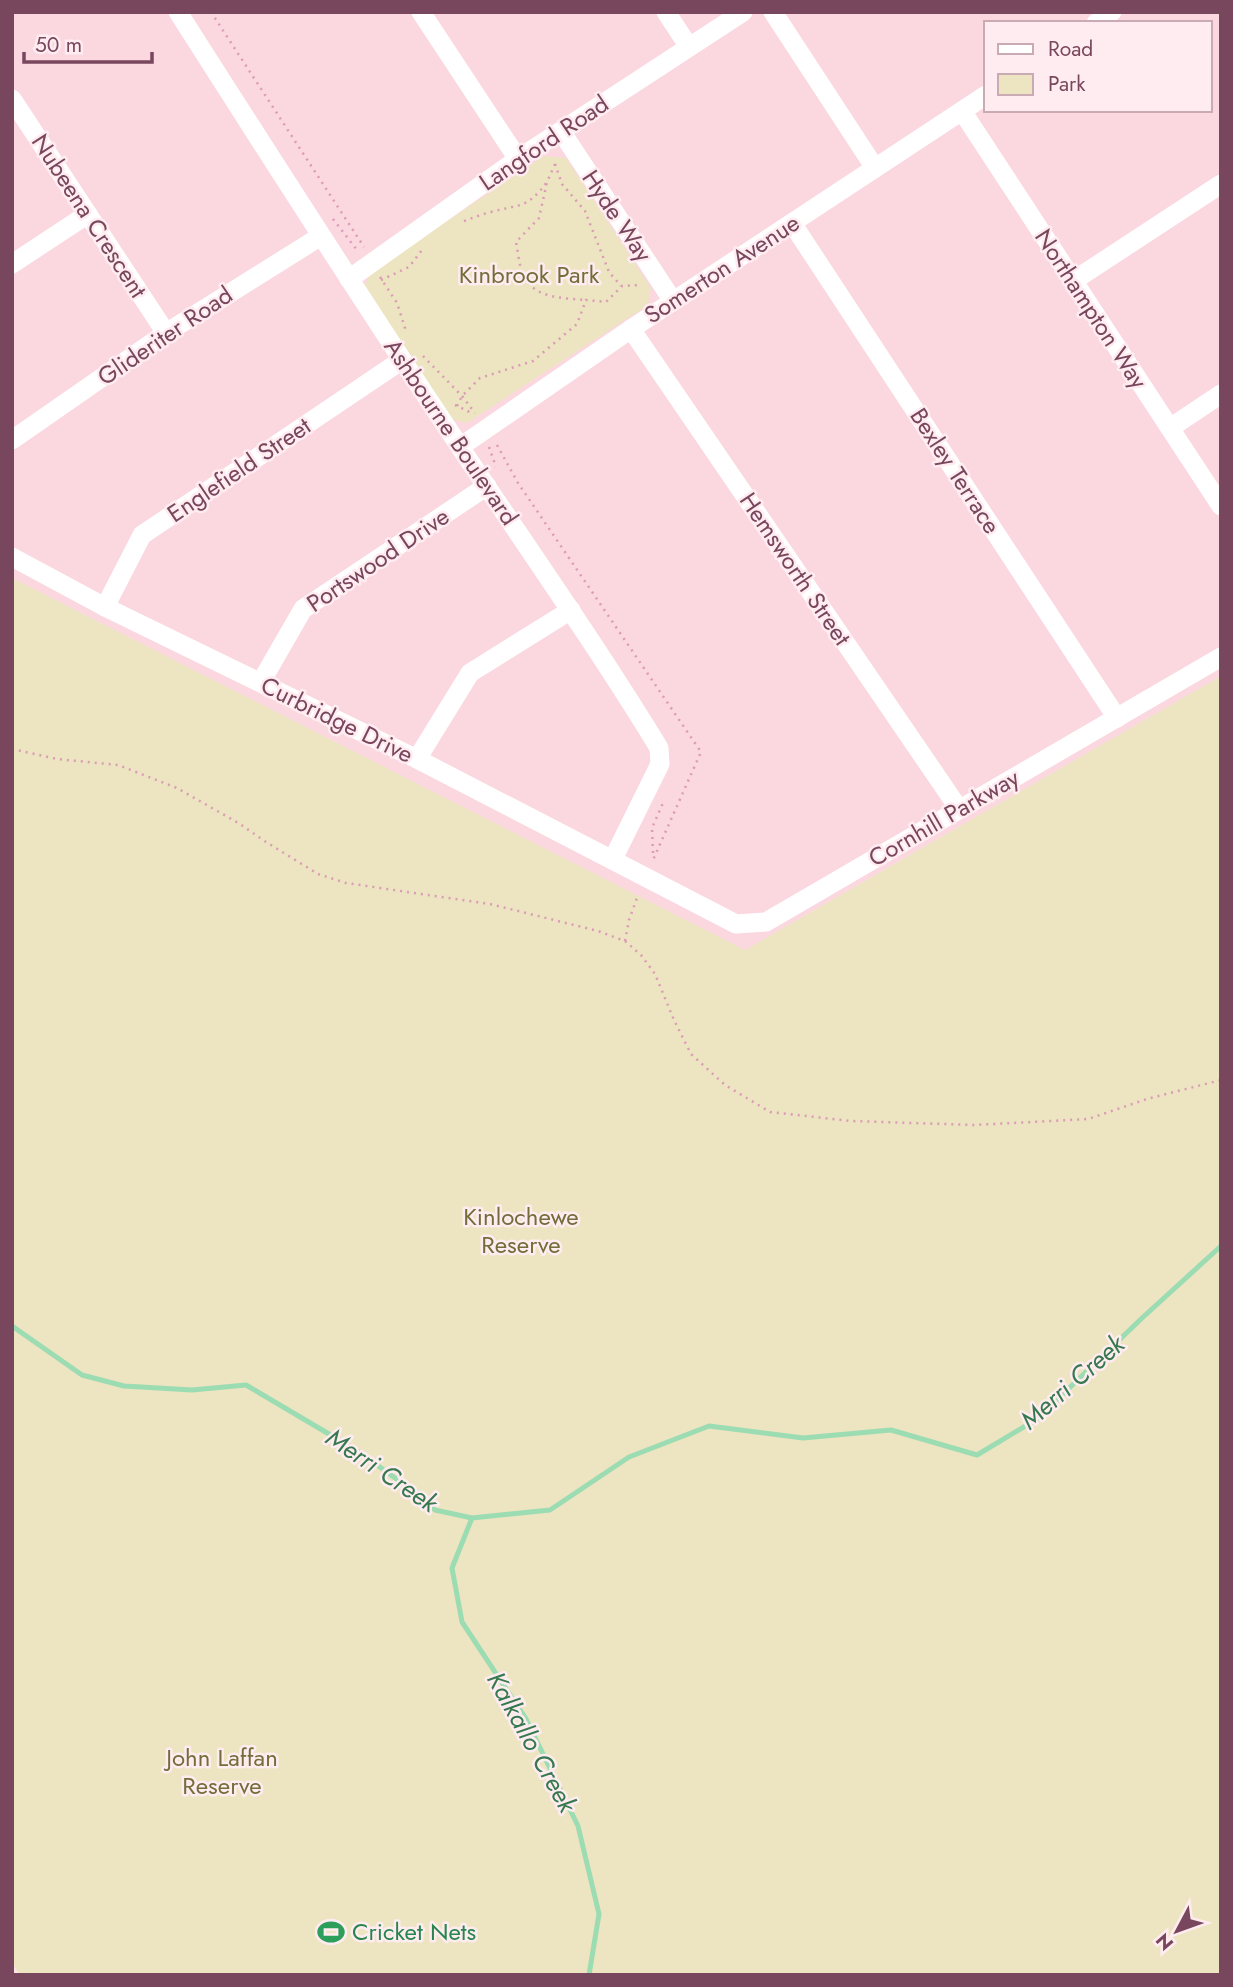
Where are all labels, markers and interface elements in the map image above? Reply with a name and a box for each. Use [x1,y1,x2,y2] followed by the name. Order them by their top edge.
[24,21,152,65] scale bar
[984,21,1212,112] legend
[35,30,82,60] text: 50 m
[1048,34,1093,64] text: Road
[1048,69,1086,99] text: Park
[472,86,615,199] street label: Langford Road
[23,127,156,305] street label: Nubeena Crescent
[574,163,661,269] street label: Hyde Way
[637,205,806,332] street label: Somerton Avenue
[1027,222,1157,396] street label: Northampton Way
[459,257,600,292] park label: Kinbrook Park
[90,277,239,394] street label: Glideriter Road
[376,331,527,532] street label: Ashbourne Boulevard
[902,401,1009,541] street label: Bexley Terrace
[160,408,318,531] street label: Englefield Street
[731,485,860,652] street label: Hemsworth Street
[299,499,456,620] street label: Portswood Drive
[255,668,419,772] street label: Curbridge Drive
[862,760,1026,875] street label: Cornhill Parkway
[463,1199,579,1262] park label: Kinlochewe Reserve
[1011,1324,1134,1438] water label: Merri Creek
[318,1419,447,1523] water label: Merri Creek
[478,1665,587,1821] water label: Kalkallo Creek
[163,1740,278,1803] park label: John Laffan Reserve
[1142,1896,1212,1966] north arrow
[352,1914,476,1949] place label: Cricket Nets
[316,1917,346,1947] sports icon: Cricket Nets
[1149,1927,1180,1956] text: N

